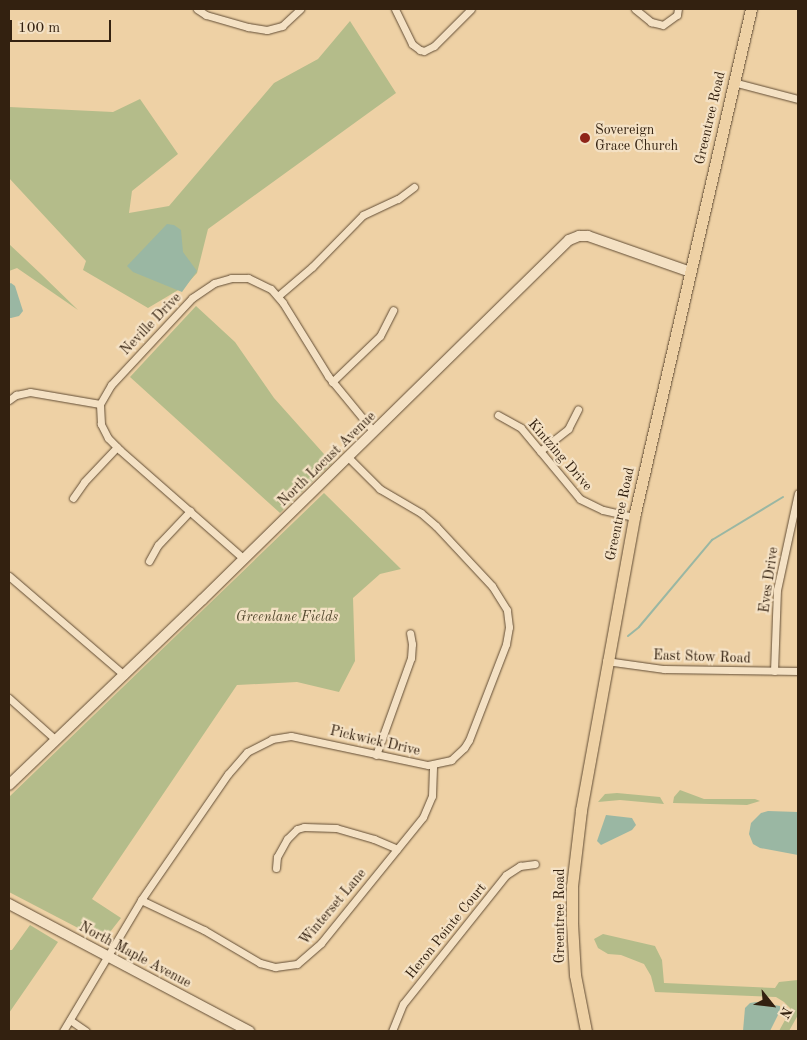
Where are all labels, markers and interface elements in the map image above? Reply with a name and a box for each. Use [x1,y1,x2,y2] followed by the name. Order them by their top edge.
[12,10,114,42] scale bar
[18,21,60,36] text: 100 m
[691,70,729,166] street label: Greentree Road
[595,122,678,154] place label: Sovereign Grace Church
[579,132,591,144] marker: Sovereign Grace Church
[117,289,185,359] street label: Neville Drive
[275,408,379,510] street label: North Locust Avenue
[524,416,596,494] street label: Kintzing Drive
[602,466,638,562] street label: Greentree Road
[756,546,782,614] street label: Eves Drive
[236,609,338,625] park label: Greenlane Fields
[653,647,751,667] street label: East Stow Road
[328,722,422,760] street label: Pickwick Drive
[296,865,370,949] street label: Winterset Lane
[552,869,568,963] street label: Greentree Road
[402,880,490,982] street label: Heron Pointe Court
[76,918,194,992] street label: North Maple Avenue
[747,980,797,1030] north arrow
[776,1004,794,1020] text: N

